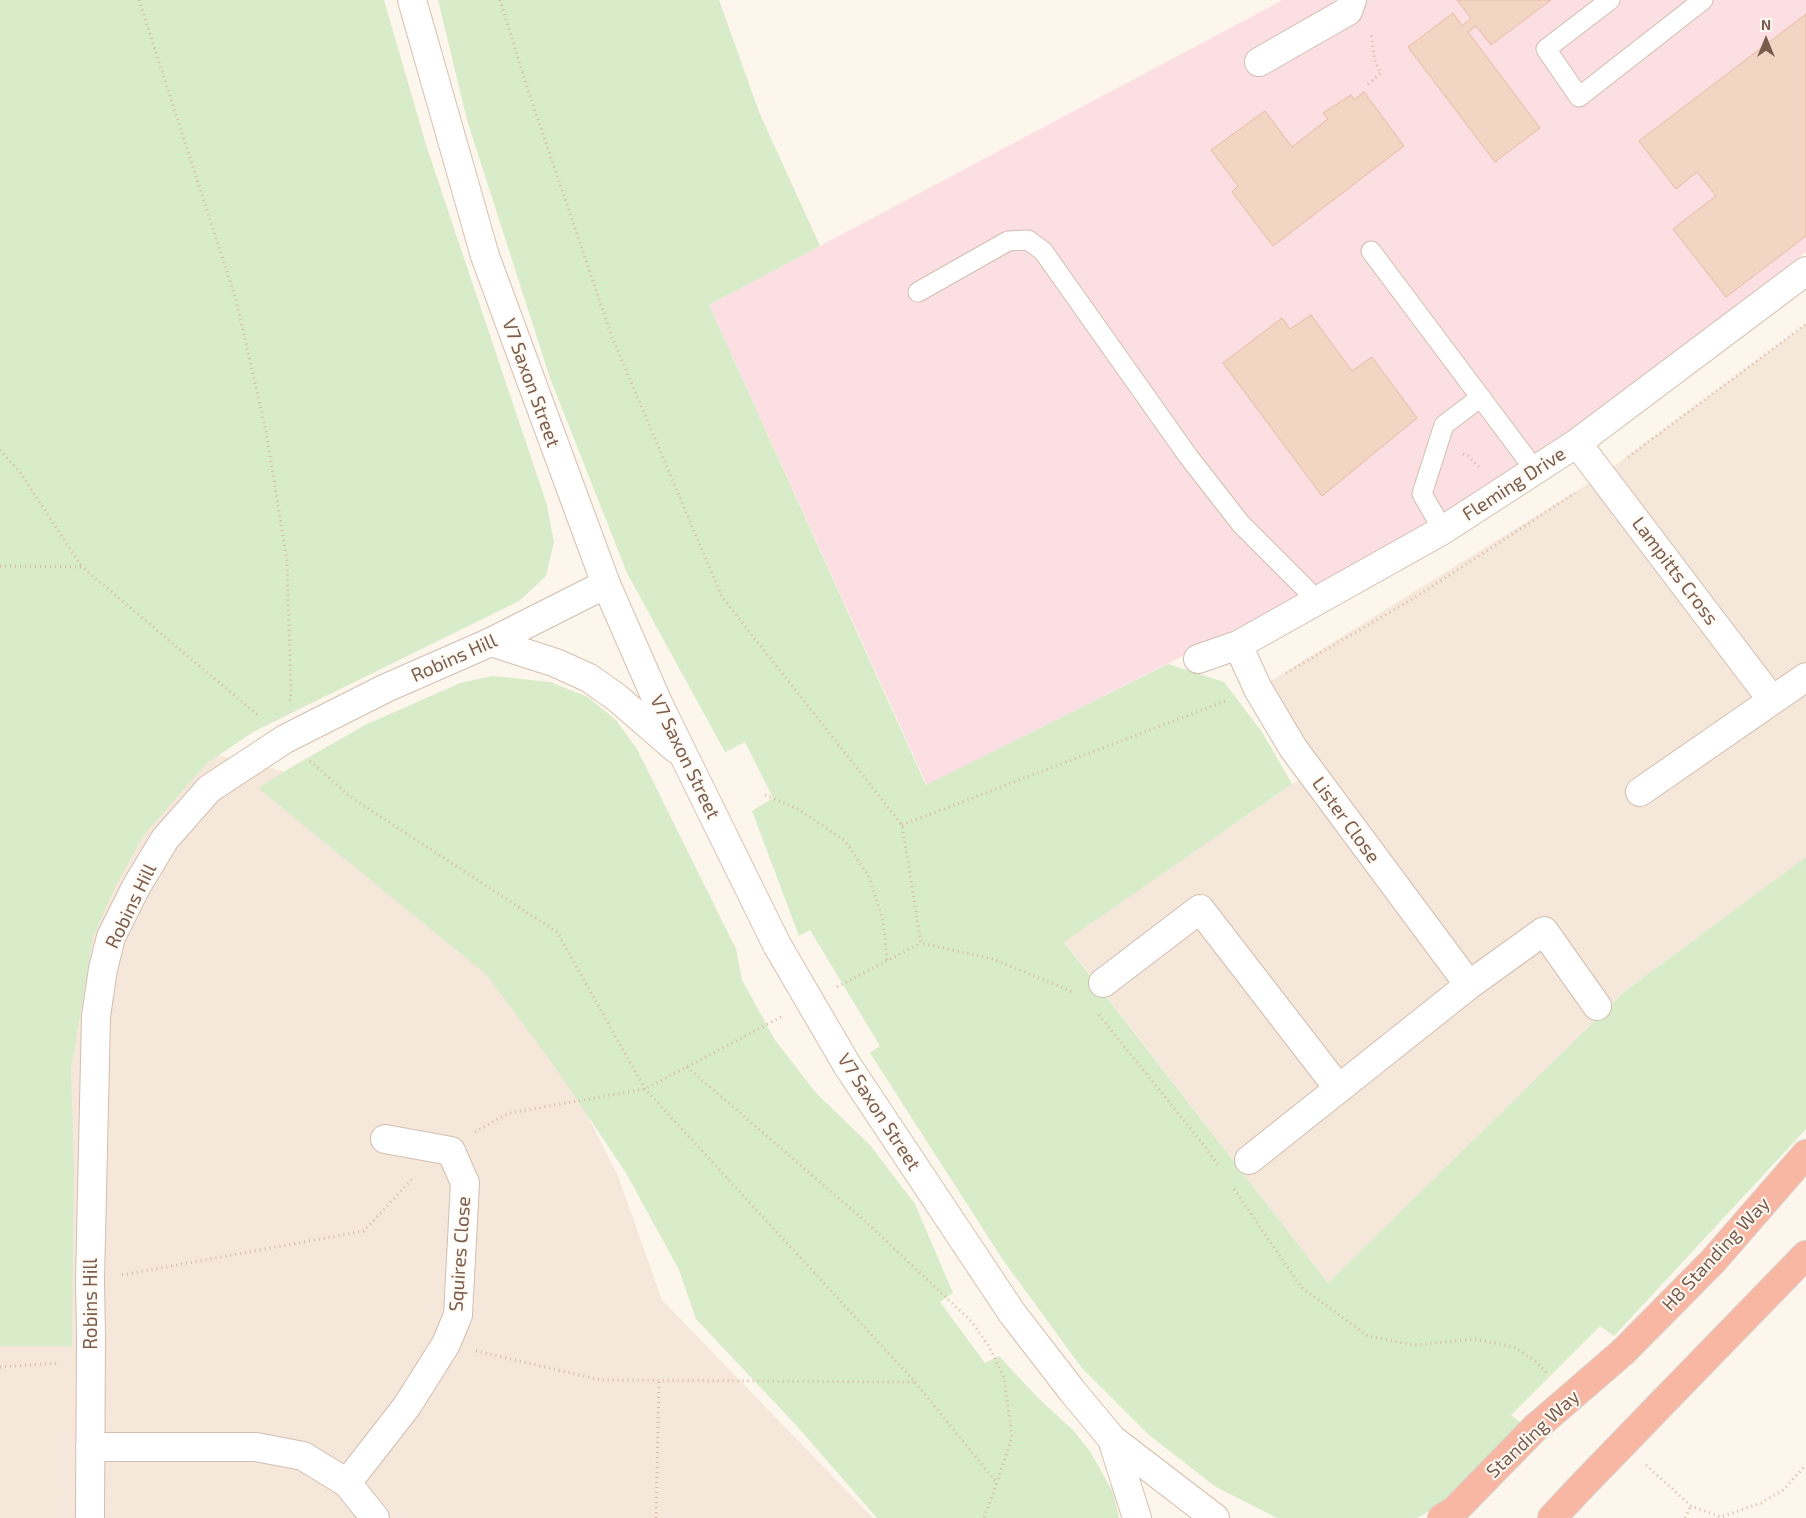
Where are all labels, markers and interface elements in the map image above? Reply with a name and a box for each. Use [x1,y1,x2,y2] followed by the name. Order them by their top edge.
[1741,15,1791,65] north arrow
[1761,16,1771,33] text: N
[497,316,565,450] street label: V7 Saxon Street
[1458,442,1570,526] street label: Fleming Drive
[1627,513,1723,629] street label: Lampitts Cross
[408,629,500,687] street label: Robins Hill
[645,691,725,823] street label: V7 Saxon Street
[1307,773,1385,867] street label: Lister Close
[101,860,161,952] street label: Robins Hill
[833,1049,925,1175] street label: V7 Saxon Street
[1657,1192,1775,1316] street label: H8 Standing Way
[445,1196,475,1312] street label: Squires Close
[80,1258,102,1350] street label: Robins Hill
[1482,1385,1584,1483] street label: Standing Way

